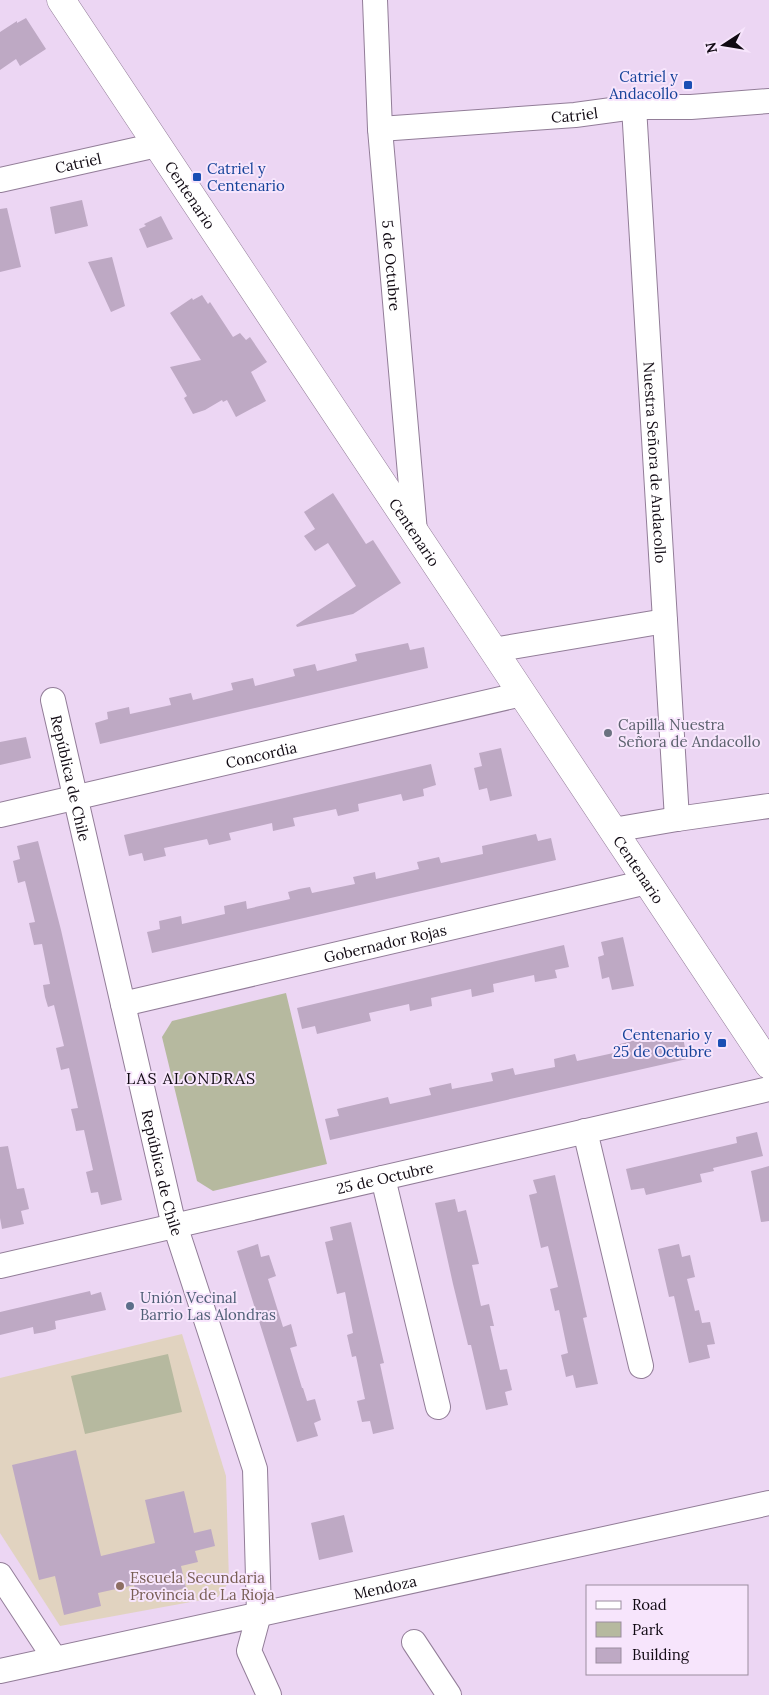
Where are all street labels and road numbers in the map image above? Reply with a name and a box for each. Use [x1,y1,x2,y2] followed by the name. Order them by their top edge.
[550,103,599,126] street label: Catriel
[53,148,103,177] street label: Catriel
[161,157,220,233] street label: Centenario
[378,219,405,312] street label: 5 de Octubre
[640,361,671,564] street label: Nuestra Señora de Andacollo
[385,494,444,570] street label: Centenario
[47,713,95,843] street label: República de Chile
[224,737,299,772] street label: Concordia
[609,832,669,907] street label: Centenario
[322,920,448,966] street label: Gobernador Rojas
[138,1108,187,1238] street label: República de Chile
[335,1157,435,1198] street label: 25 de Octubre
[352,1571,419,1603] street label: Mendoza

